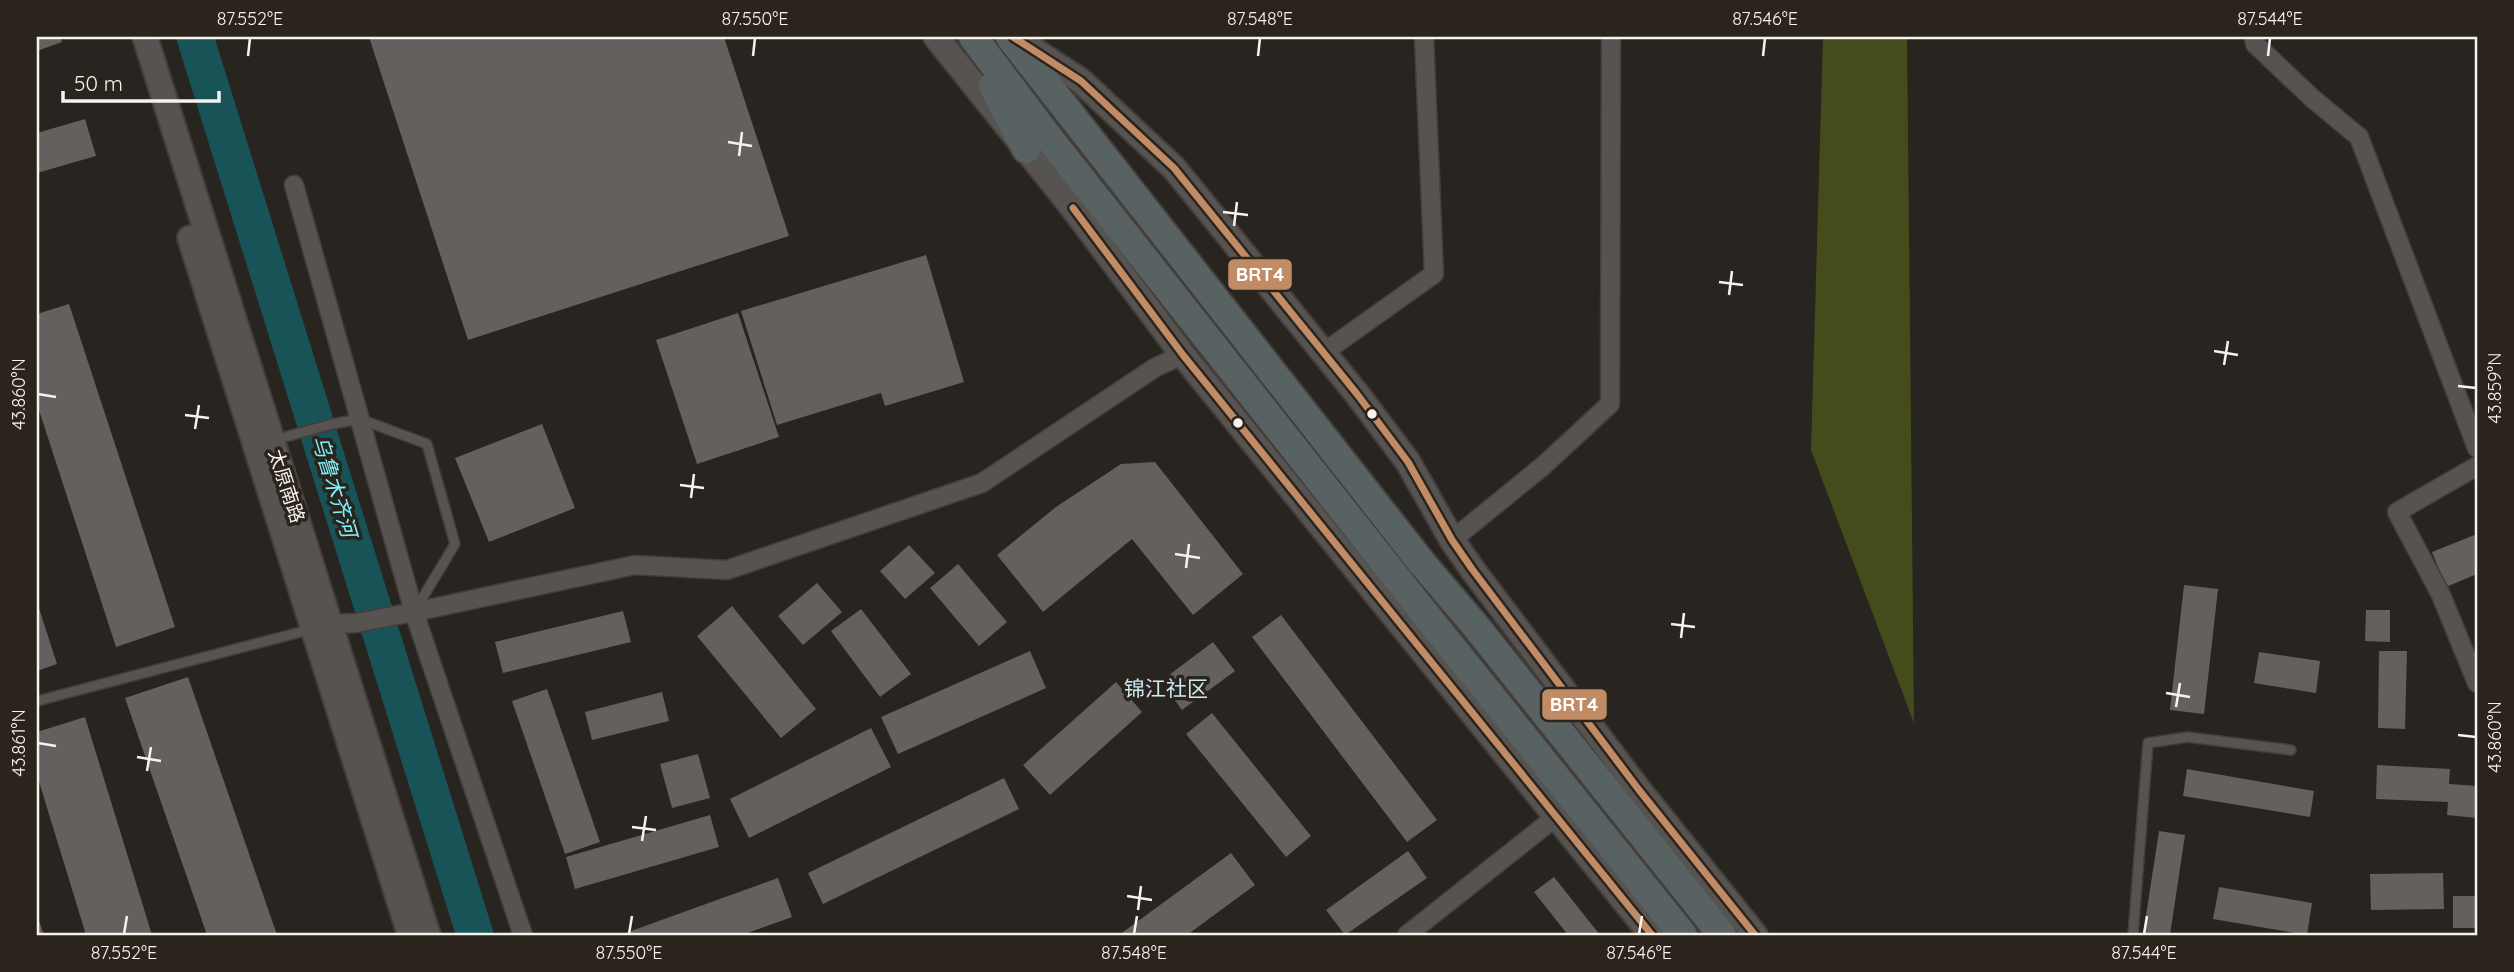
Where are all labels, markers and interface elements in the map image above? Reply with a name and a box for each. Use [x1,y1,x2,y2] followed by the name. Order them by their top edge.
[217,7,283,30] text: 87.552°E
[721,7,789,30] text: 87.550°E
[1227,7,1293,30] text: 87.548°E
[1732,7,1798,30] text: 87.546°E
[2237,7,2303,30] text: 87.544°E
[63,60,219,104] scale bar
[74,70,123,96] text: 50 m
[1227,258,1293,291] line badge: BRT4
[1236,262,1284,286] text: BRT4
[2483,353,2506,423] text: 43.859°N
[7,358,30,430] text: 43.860°N
[1365,407,1379,421] unlabelled marker
[1231,416,1245,430] unlabelled marker
[307,432,364,544] water label: 乌鲁木齐河
[264,446,310,526] street label: 太原南路
[1124,675,1208,701] district label: 锦江社区
[1541,688,1608,721] line badge: BRT4
[1550,692,1598,716] text: BRT4
[2483,701,2506,773] text: 43.860°N
[7,709,30,777] text: 43.861°N
[91,941,157,964] text: 87.552°E
[595,941,663,964] text: 87.550°E
[1101,941,1167,964] text: 87.548°E
[1606,941,1672,964] text: 87.546°E
[2111,941,2177,964] text: 87.544°E

